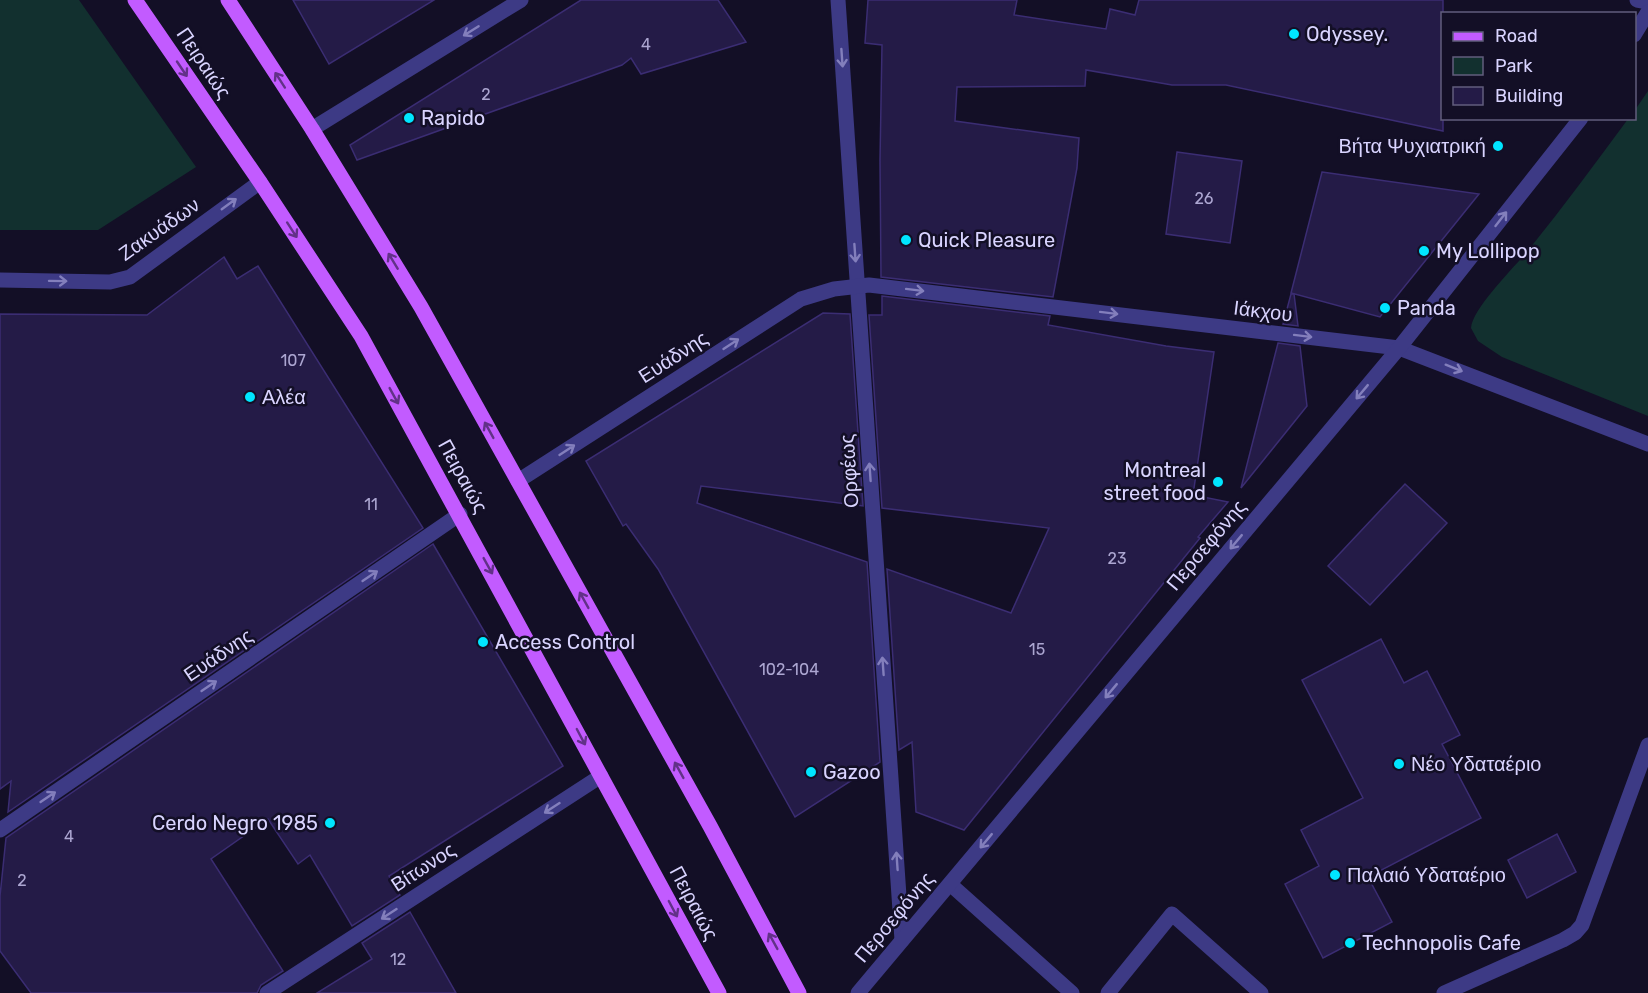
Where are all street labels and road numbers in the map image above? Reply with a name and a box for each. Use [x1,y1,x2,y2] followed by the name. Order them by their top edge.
[172,23,237,103] street label: Πειραιώς
[114,192,204,266] street label: Ζακυάδων
[1232,295,1294,327] street label: Ιάκχου
[634,326,712,388] street label: Ευάδνης
[834,433,864,509] street label: Ορφέως
[433,435,493,517] street label: Πειραιώς
[1161,495,1251,595] street label: Περσεφόνης
[179,623,257,687] street label: Ευάδνης
[386,837,460,897] street label: Βίτωνος
[665,862,724,944] street label: Πειραιώς
[849,867,939,967] street label: Περσεφόνης

